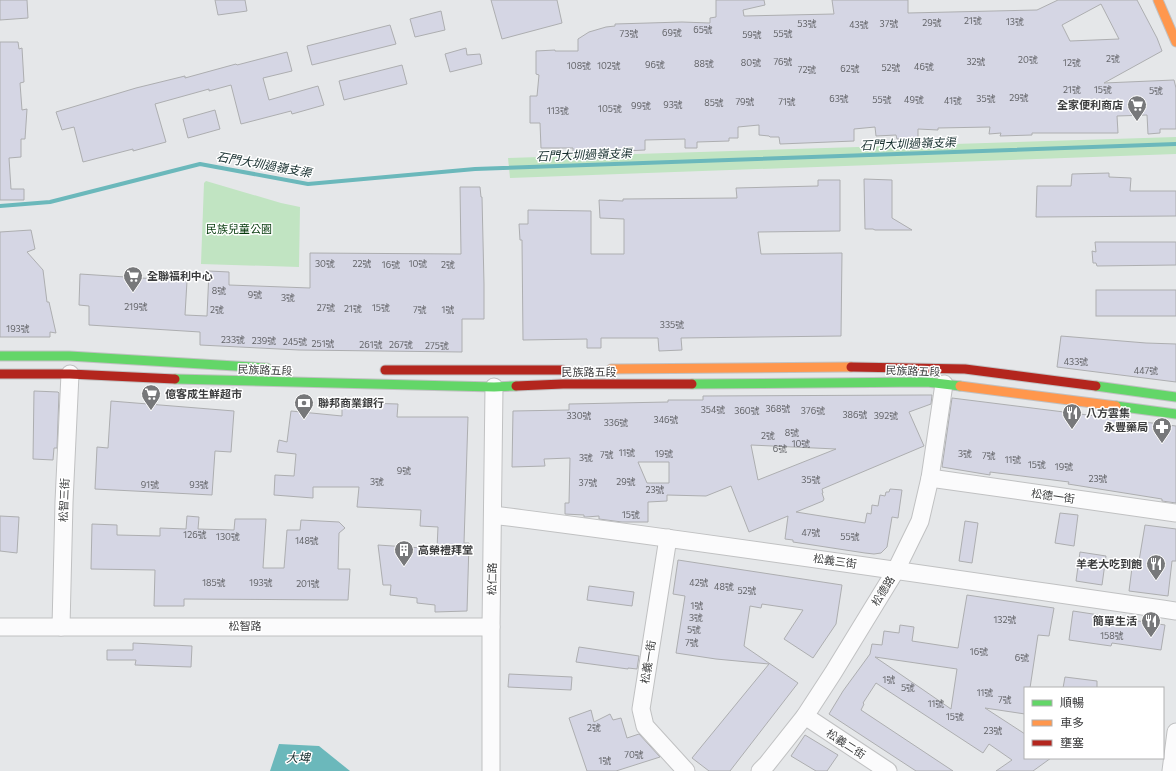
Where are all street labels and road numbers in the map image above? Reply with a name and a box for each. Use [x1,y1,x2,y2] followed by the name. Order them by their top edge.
[237,362,293,377] street label: 民族路五段
[885,363,941,378] street label: 民族路五段
[562,365,617,378] street label: 民族路五段
[56,478,71,522] street label: 松智三街
[1030,486,1076,505] street label: 松德一街
[812,551,858,570] street label: 松義三街
[485,562,498,596] street label: 松仁路
[868,573,897,608] street label: 松德路
[229,619,262,632] street label: 松智路
[638,639,657,685] street label: 松義一街
[824,726,868,761] street label: 松義二街

